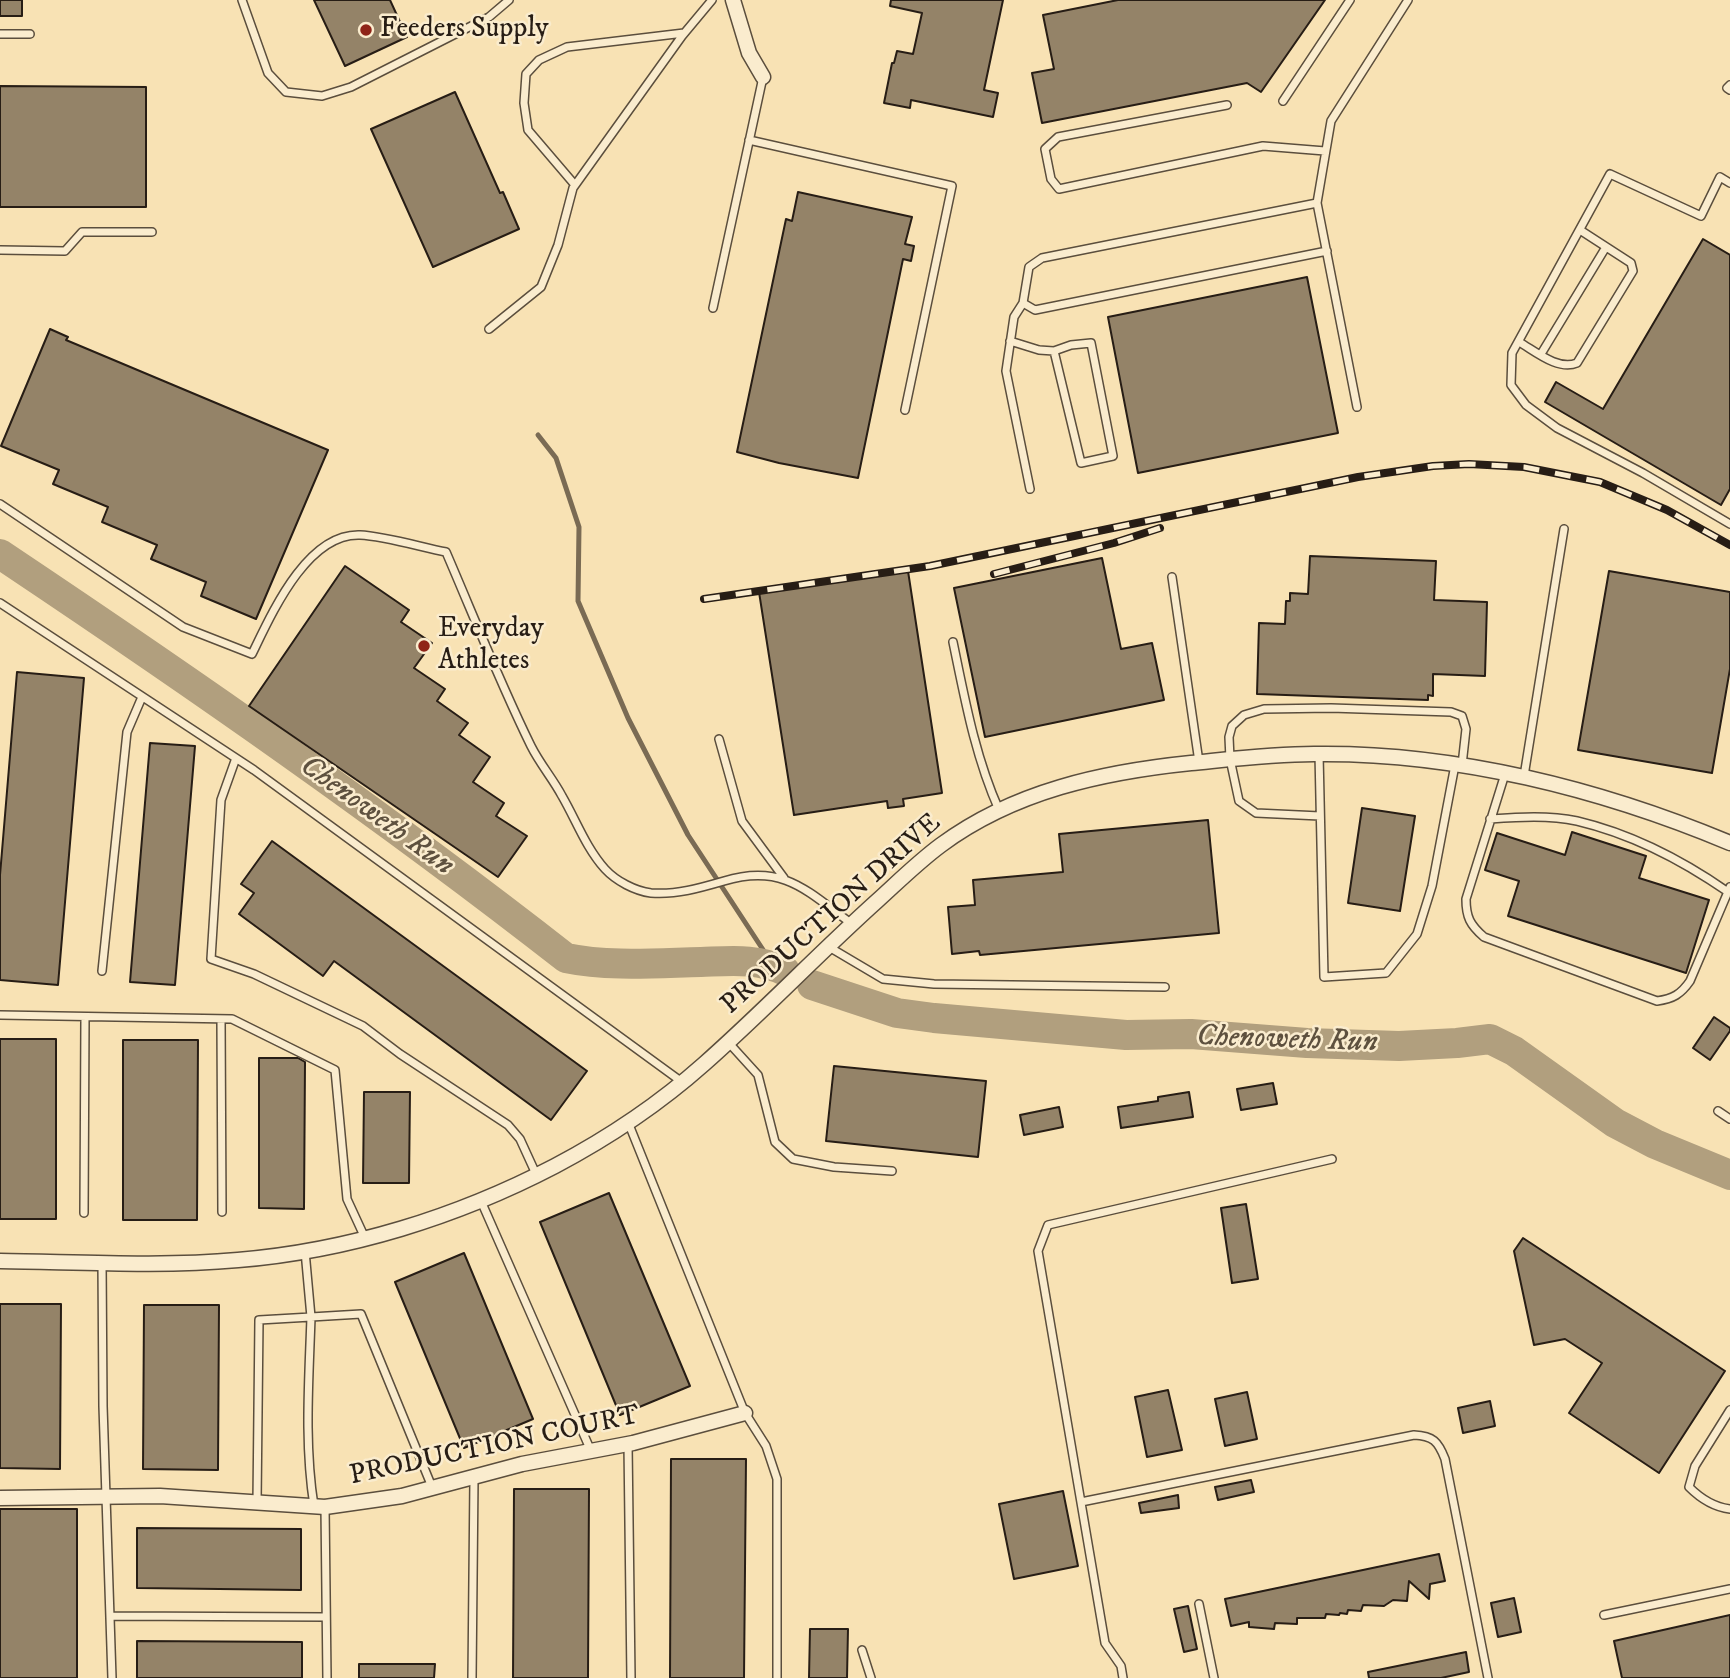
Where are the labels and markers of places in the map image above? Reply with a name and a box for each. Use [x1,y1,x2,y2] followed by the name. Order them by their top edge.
[380,13,549,47] place label: Feeders Supply
[358,22,374,38] marker: Feeders Supply
[438,613,544,679] place label: Everyday Athletes
[416,638,432,654] marker: Everyday Athletes

